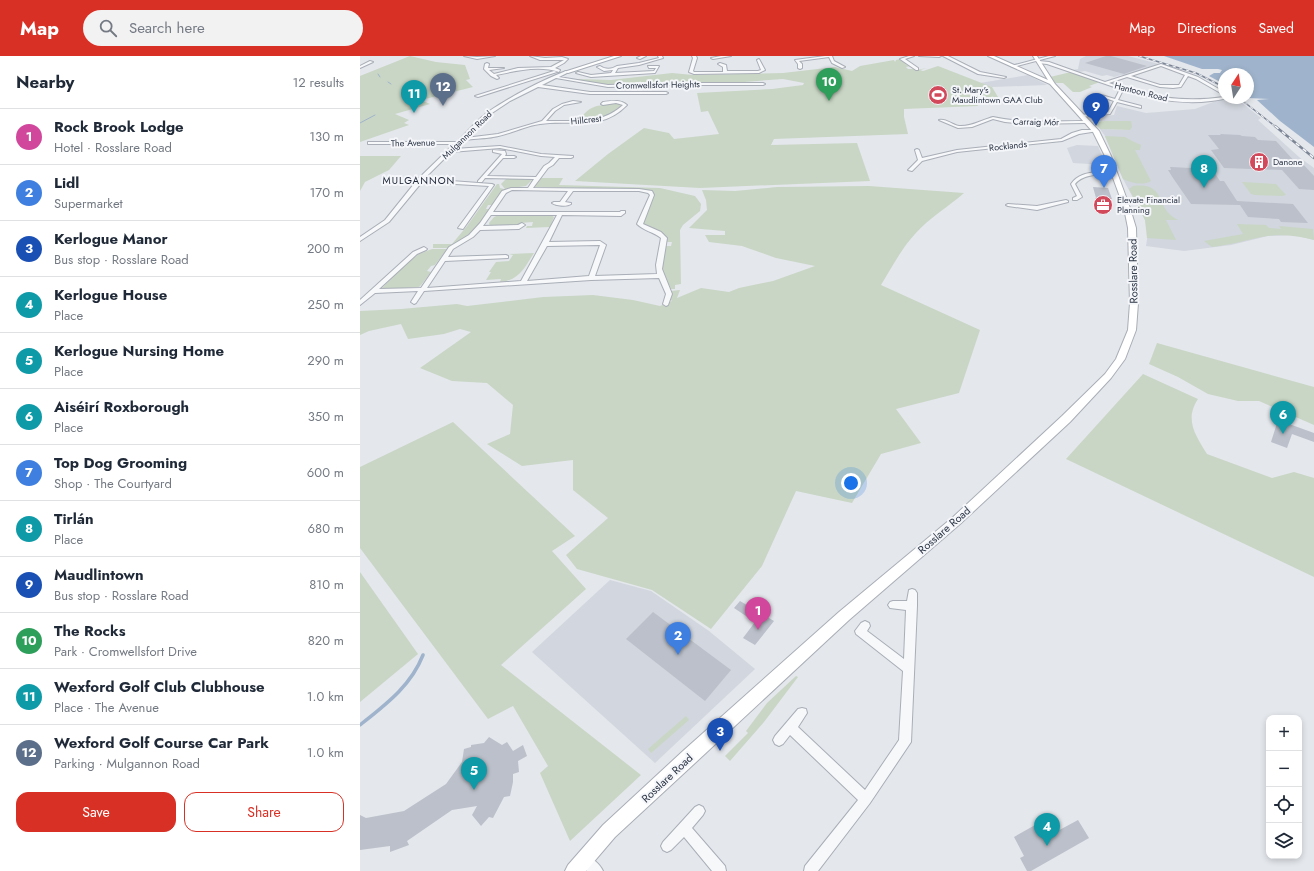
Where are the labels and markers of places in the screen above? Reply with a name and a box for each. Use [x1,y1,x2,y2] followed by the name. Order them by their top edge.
[816,68,842,101] pin: 10
[430,73,456,106] pin: 12
[401,80,427,113] pin: 11
[952,83,1043,106] place label: St. Mary's Maudlintown GAA Club
[927,84,949,106] sports icon: St. Mary's Maudlintown GAA Club
[1083,93,1109,126] pin: 9
[1248,151,1270,173] building icon: Danone
[1091,155,1117,188] pin: 7
[1191,155,1217,188] pin: 8
[1273,155,1303,168] place label: Danone
[1117,193,1180,216] place label: Elevate Financial Planning
[1092,194,1114,216] office icon: Elevate Financial Planning
[1270,401,1296,434] pin: 6
[745,597,771,630] pin: 1
[665,622,691,655] pin: 2
[707,718,733,751] pin: 3
[461,757,487,790] pin: 5
[1034,813,1060,846] pin: 4

